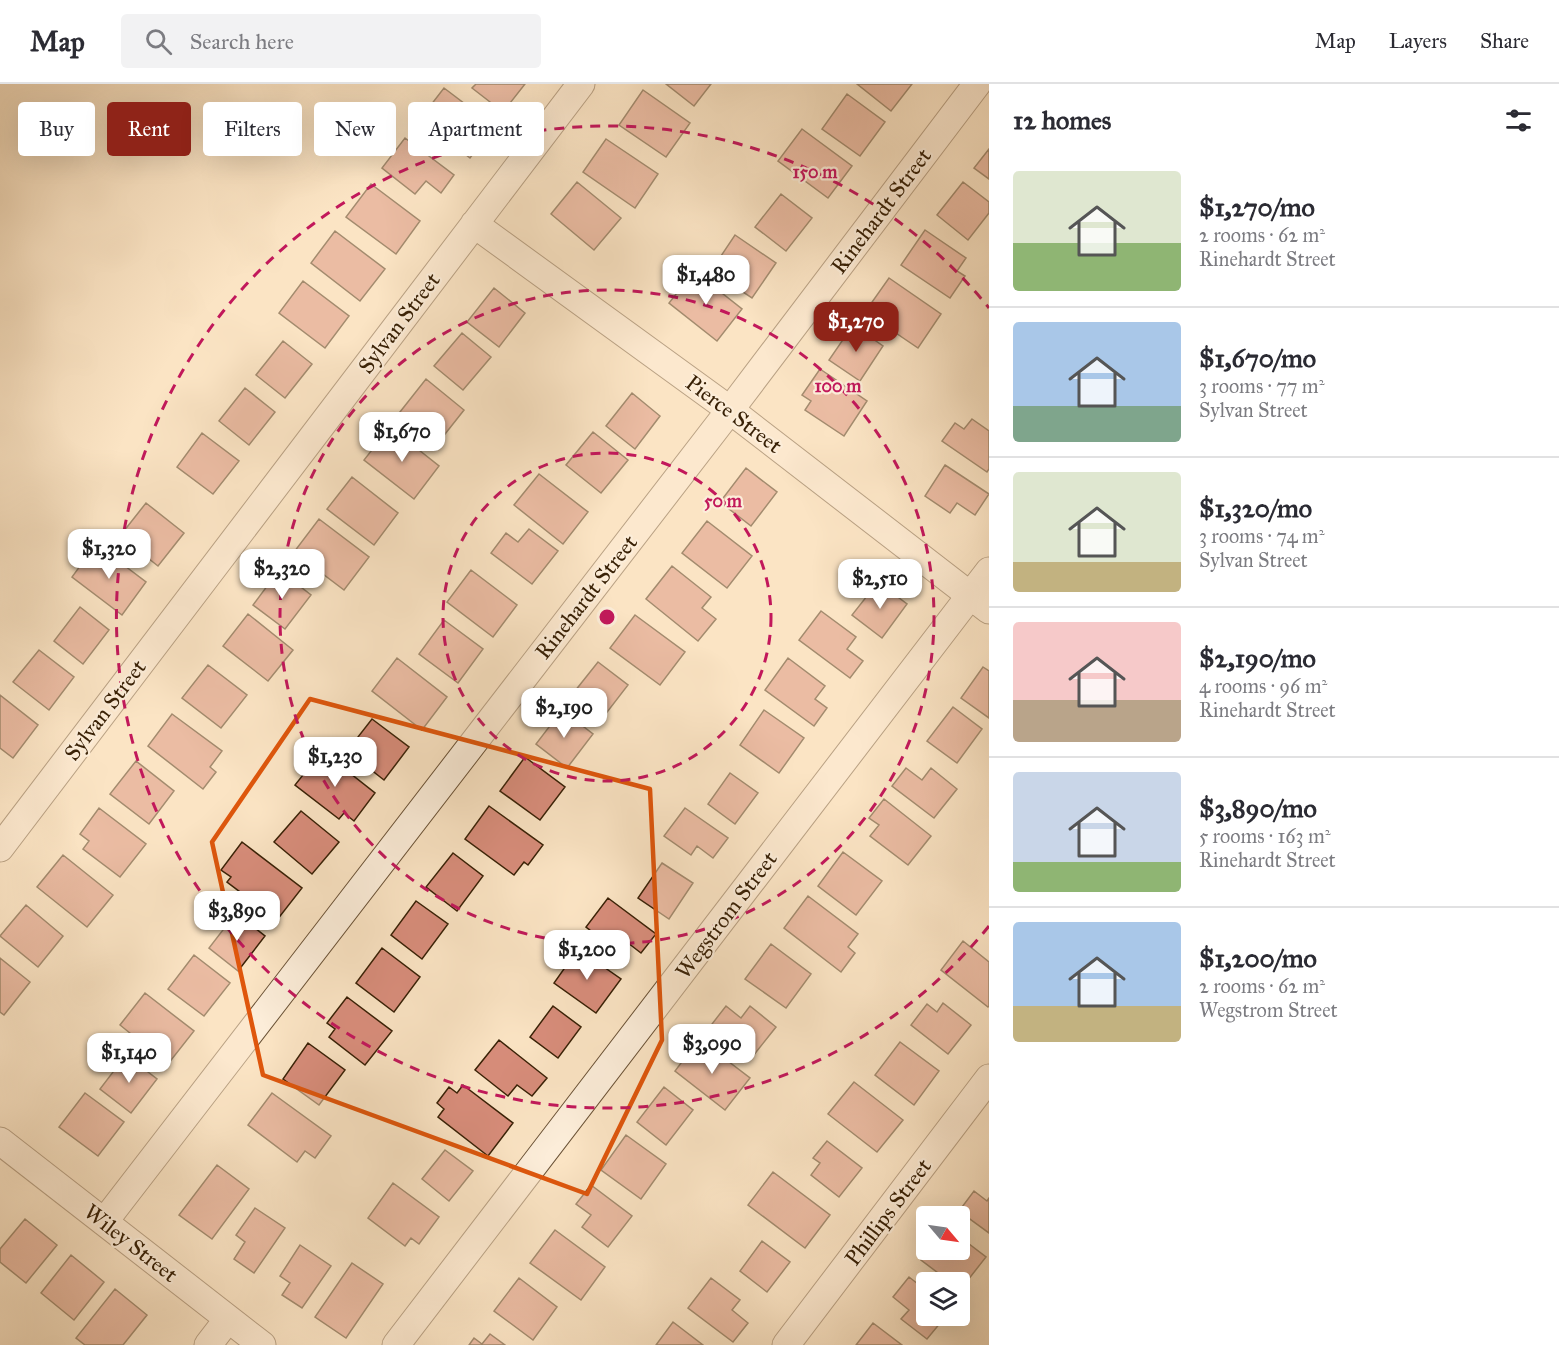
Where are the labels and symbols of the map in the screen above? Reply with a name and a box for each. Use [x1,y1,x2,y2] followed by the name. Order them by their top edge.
[825,143,937,279] street label: Rinehardt Street
[793,161,838,183] text: 150 m
[657,255,755,306] pin: $1,480
[352,267,446,379] street label: Sylvan Street
[807,302,905,353] pin: $1,270
[680,369,788,459] street label: Pierce Street
[815,375,862,397] text: 100 m
[353,412,451,463] pin: $1,670
[704,490,743,512] text: 50 m
[60,529,158,580] pin: $1,320
[529,529,643,665] street label: Rinehardt Street
[233,549,331,600] pin: $2,320
[831,559,929,610] pin: $2,510
[597,607,617,627] centre of rings
[58,654,152,766] street label: Sylvan Street
[515,688,613,739] pin: $2,190
[286,737,384,788] pin: $1,230
[669,846,783,984] street label: Wegstrom Street
[188,891,286,942] pin: $3,890
[538,930,636,981] pin: $1,200
[663,1024,761,1075] pin: $3,090
[80,1033,178,1084] pin: $1,140
[839,1153,937,1271] street label: Phillips Street
[79,1198,183,1288] street label: Wiley Street
[916,1206,970,1260] north arrow

